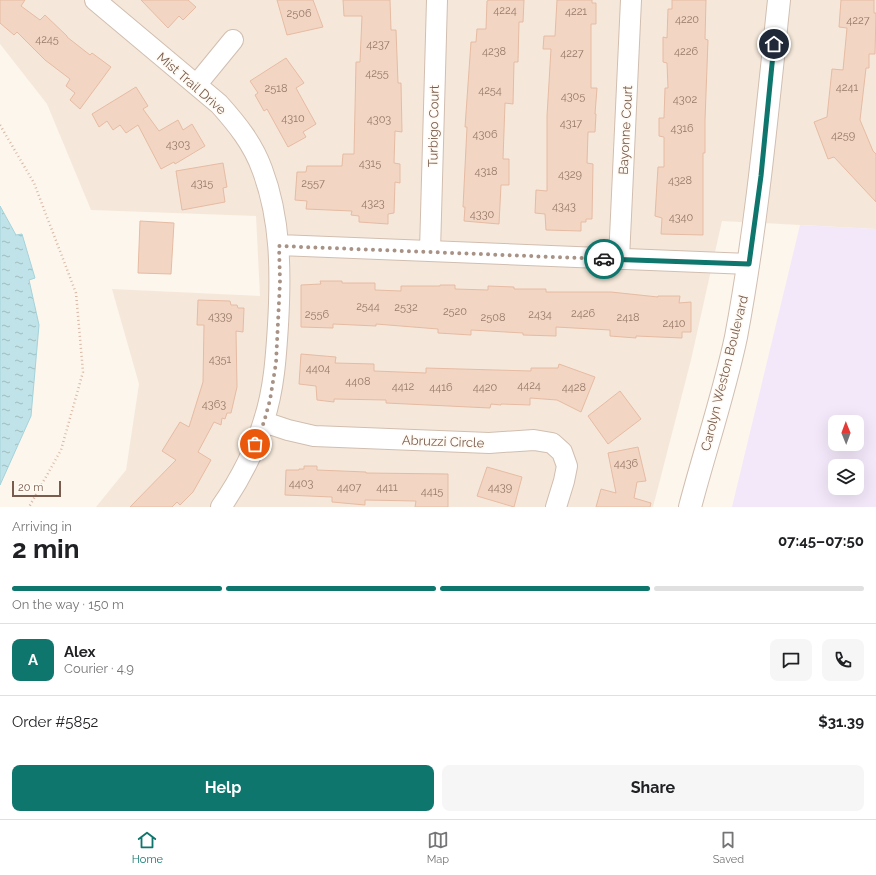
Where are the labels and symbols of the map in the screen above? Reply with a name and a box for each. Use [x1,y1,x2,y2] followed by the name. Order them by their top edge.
[493,4,517,17] house number: 4224
[565,5,587,18] house number: 4221
[286,7,312,20] house number: 2506
[675,13,699,26] house number: 4220
[846,14,870,27] house number: 4227
[757,27,791,61] pin
[35,33,59,46] house number: 4245
[366,38,390,51] house number: 4237
[482,45,506,58] house number: 4238
[674,45,698,58] house number: 4226
[560,47,584,60] house number: 4227
[154,49,230,118] street label: Mist Trail Drive
[365,67,389,80] house number: 4255
[836,81,859,94] house number: 4241
[265,82,287,95] house number: 2518
[425,84,442,167] street label: Turbigo Court
[478,84,502,97] house number: 4254
[616,84,635,175] street label: Bayonne Court
[561,90,585,103] house number: 4305
[673,93,697,106] house number: 4302
[281,112,305,125] house number: 4310
[367,113,391,126] house number: 4303
[560,117,582,130] house number: 4317
[670,122,694,135] house number: 4316
[472,128,498,141] house number: 4306
[831,129,855,142] house number: 4259
[166,138,190,151] house number: 4303
[359,157,381,170] house number: 4315
[474,165,498,178] house number: 4318
[558,168,582,181] house number: 4329
[668,174,692,187] house number: 4328
[191,177,213,190] house number: 4315
[301,177,325,190] house number: 2557
[361,197,385,210] house number: 4323
[552,200,576,213] house number: 4343
[470,208,495,221] house number: 4330
[669,211,694,224] house number: 4340
[584,239,624,279] courier
[698,294,751,452] street label: Carolyn Weston Boulevard
[356,300,380,313] house number: 2544
[394,301,418,314] house number: 2532
[443,305,467,318] house number: 2520
[571,307,595,320] house number: 2426
[305,308,330,321] house number: 2556
[528,308,552,321] house number: 2434
[208,310,232,323] house number: 4339
[481,311,505,324] house number: 2508
[617,311,639,324] house number: 2418
[662,317,686,330] house number: 2410
[209,353,232,366] house number: 4351
[306,362,330,375] house number: 4404
[345,375,371,388] house number: 4408
[517,379,541,392] house number: 4424
[392,380,414,393] house number: 4412
[429,381,453,394] house number: 4416
[473,381,498,394] house number: 4420
[562,381,586,394] house number: 4428
[202,398,226,411] house number: 4363
[828,415,864,451] north arrow
[238,427,272,461] pin
[402,433,485,450] street label: Abruzzi Circle
[614,457,639,470] house number: 4436
[289,477,313,490] house number: 4403
[12,479,61,498] scale bar
[337,481,361,494] house number: 4407
[376,481,398,494] house number: 4411
[488,481,512,494] house number: 4439
[421,485,443,498] house number: 4415

